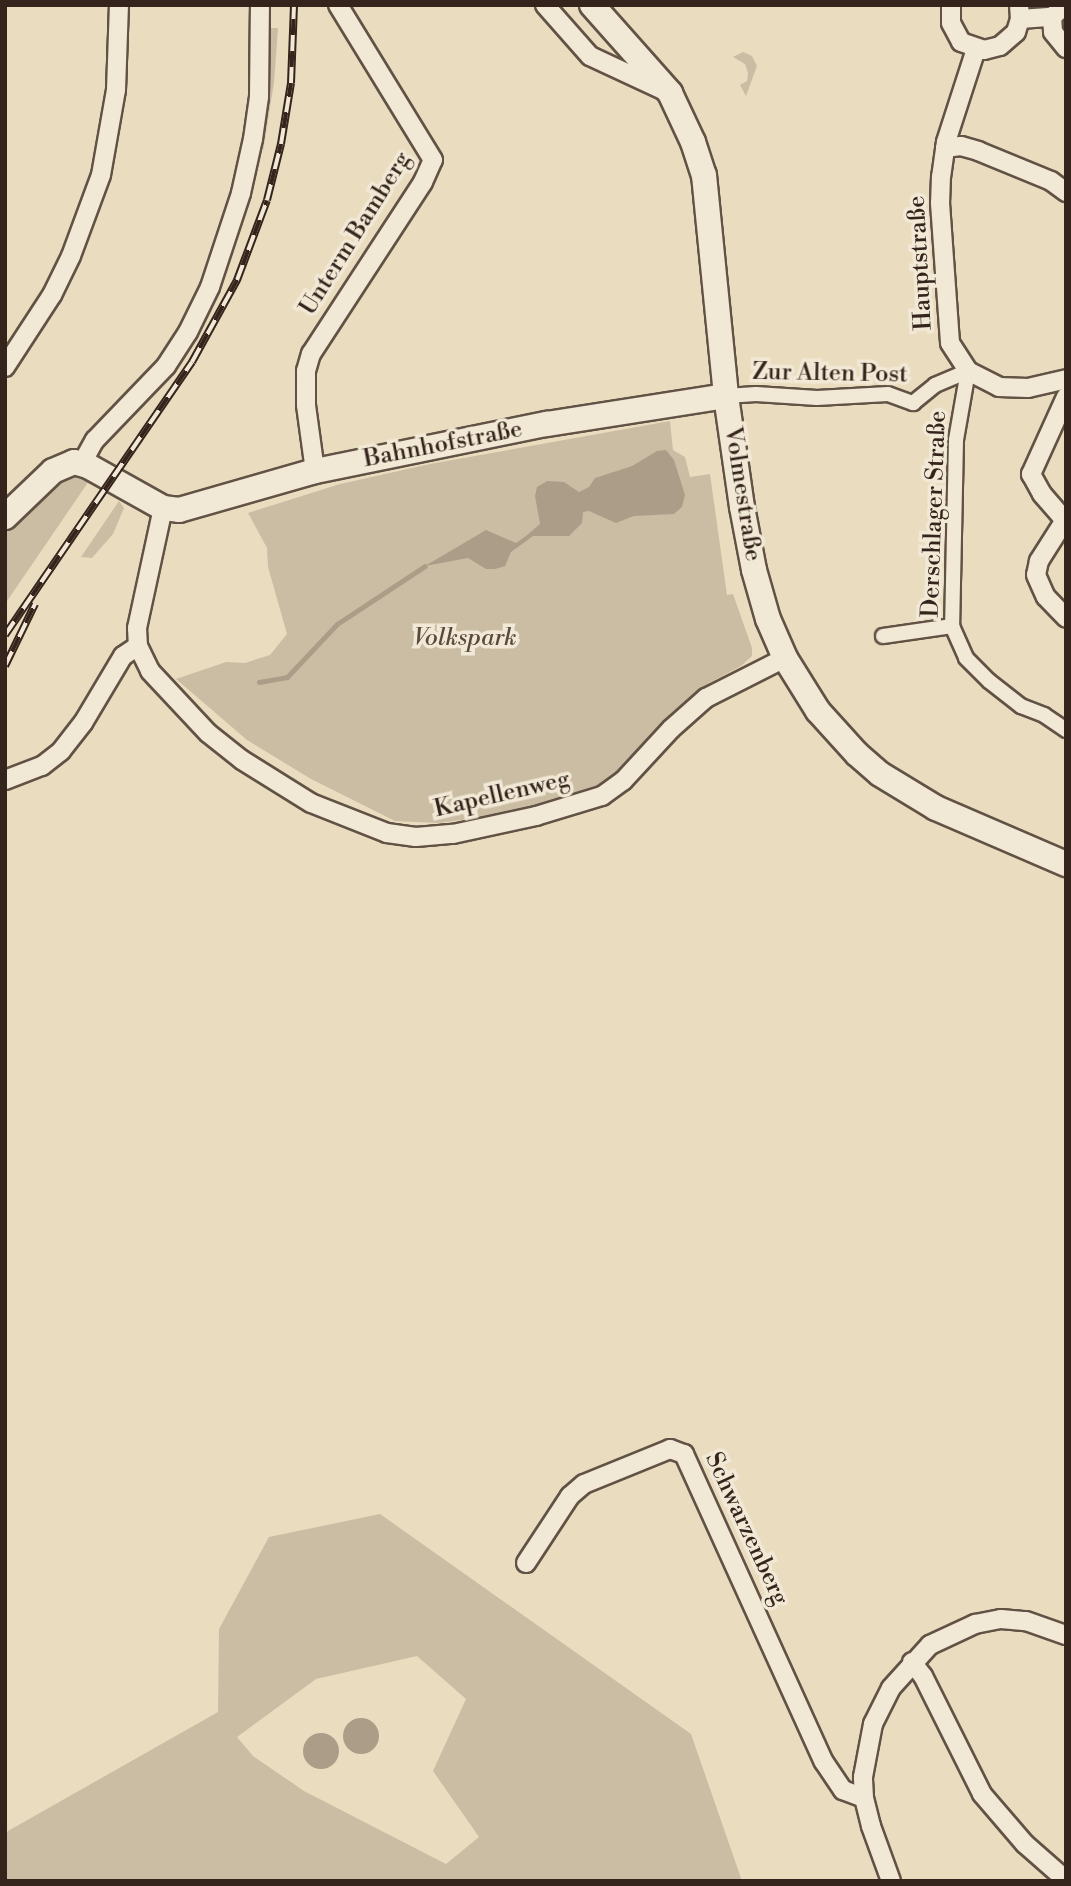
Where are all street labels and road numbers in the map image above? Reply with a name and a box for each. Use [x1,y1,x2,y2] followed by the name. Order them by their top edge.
[294,147,418,321] street label: Unterm Bamberg
[903,195,939,331] street label: Hauptstraße
[752,358,908,390] street label: Zur Alten Post
[917,410,953,618] street label: Derschlager Straße
[361,415,525,475] street label: Bahnhofstraße
[717,425,767,563] street label: Volmestraße
[431,765,573,825] street label: Kapellenweg
[698,1448,794,1610] street label: Schwarzenberg

